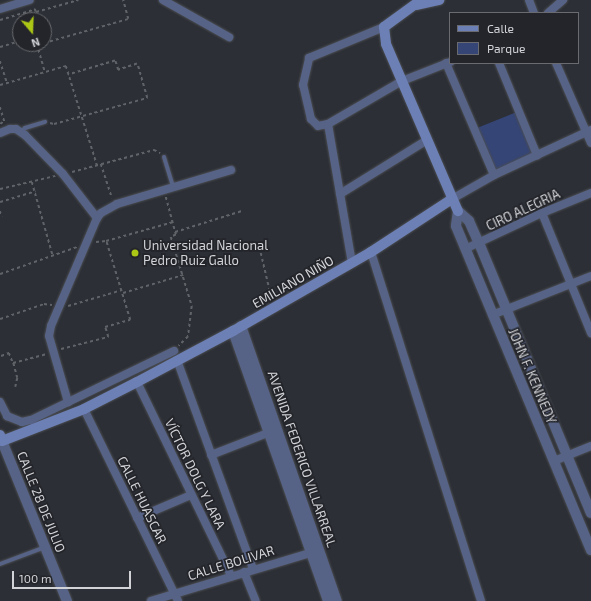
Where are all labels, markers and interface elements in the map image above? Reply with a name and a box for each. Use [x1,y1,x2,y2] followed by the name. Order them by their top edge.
[12,12,52,52] north arrow
[449,12,579,64] legend
[487,21,514,35] text: Calle
[30,35,42,50] text: N
[487,41,525,55] text: Parque
[483,186,563,234] street label: CIRO ALEGRIA
[143,238,268,269] place label: Universidad Nacional Pedro Ruiz Gallo
[130,248,140,258] marker: Universidad Nacional Pedro Ruiz Gallo
[250,252,336,312] street label: EMILIANO NIÑO
[505,326,559,426] street label: JOHN F. KENNEDY
[264,368,340,550] street label: AVENIDA FEDERICO VILLARREAL
[161,416,229,532] street label: VÍCTOR DOLG Y LARA
[14,449,68,555] street label: CALLE 28 DE JULIO
[114,454,170,546] street label: CALLE HUASCAR
[186,542,276,584] street label: CALLE BOLIVAR
[14,563,133,589] scale bar
[19,571,51,585] text: 100 m

